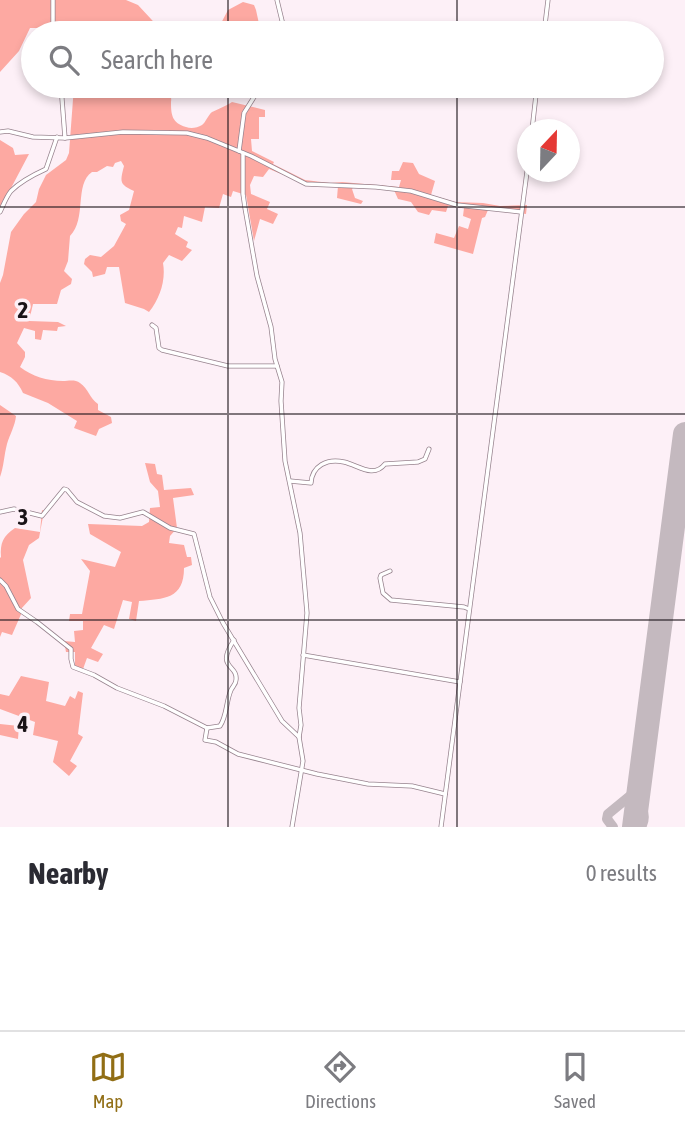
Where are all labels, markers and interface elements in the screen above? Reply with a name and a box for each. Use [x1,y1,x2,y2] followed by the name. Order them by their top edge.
[21,21,664,98] search box
[45,41,83,79] icon: search
[101,45,213,75] text: Search here
[517,119,580,182] north arrow
[18,297,28,323] text: 2
[18,504,28,530] text: 3
[17,711,29,737] text: 4
[28,856,108,890] text: Nearby
[586,860,657,886] text: 0 results
[89,1048,127,1112] tab: Map
[305,1048,376,1112] tab: Directions
[554,1048,596,1112] tab: Saved

